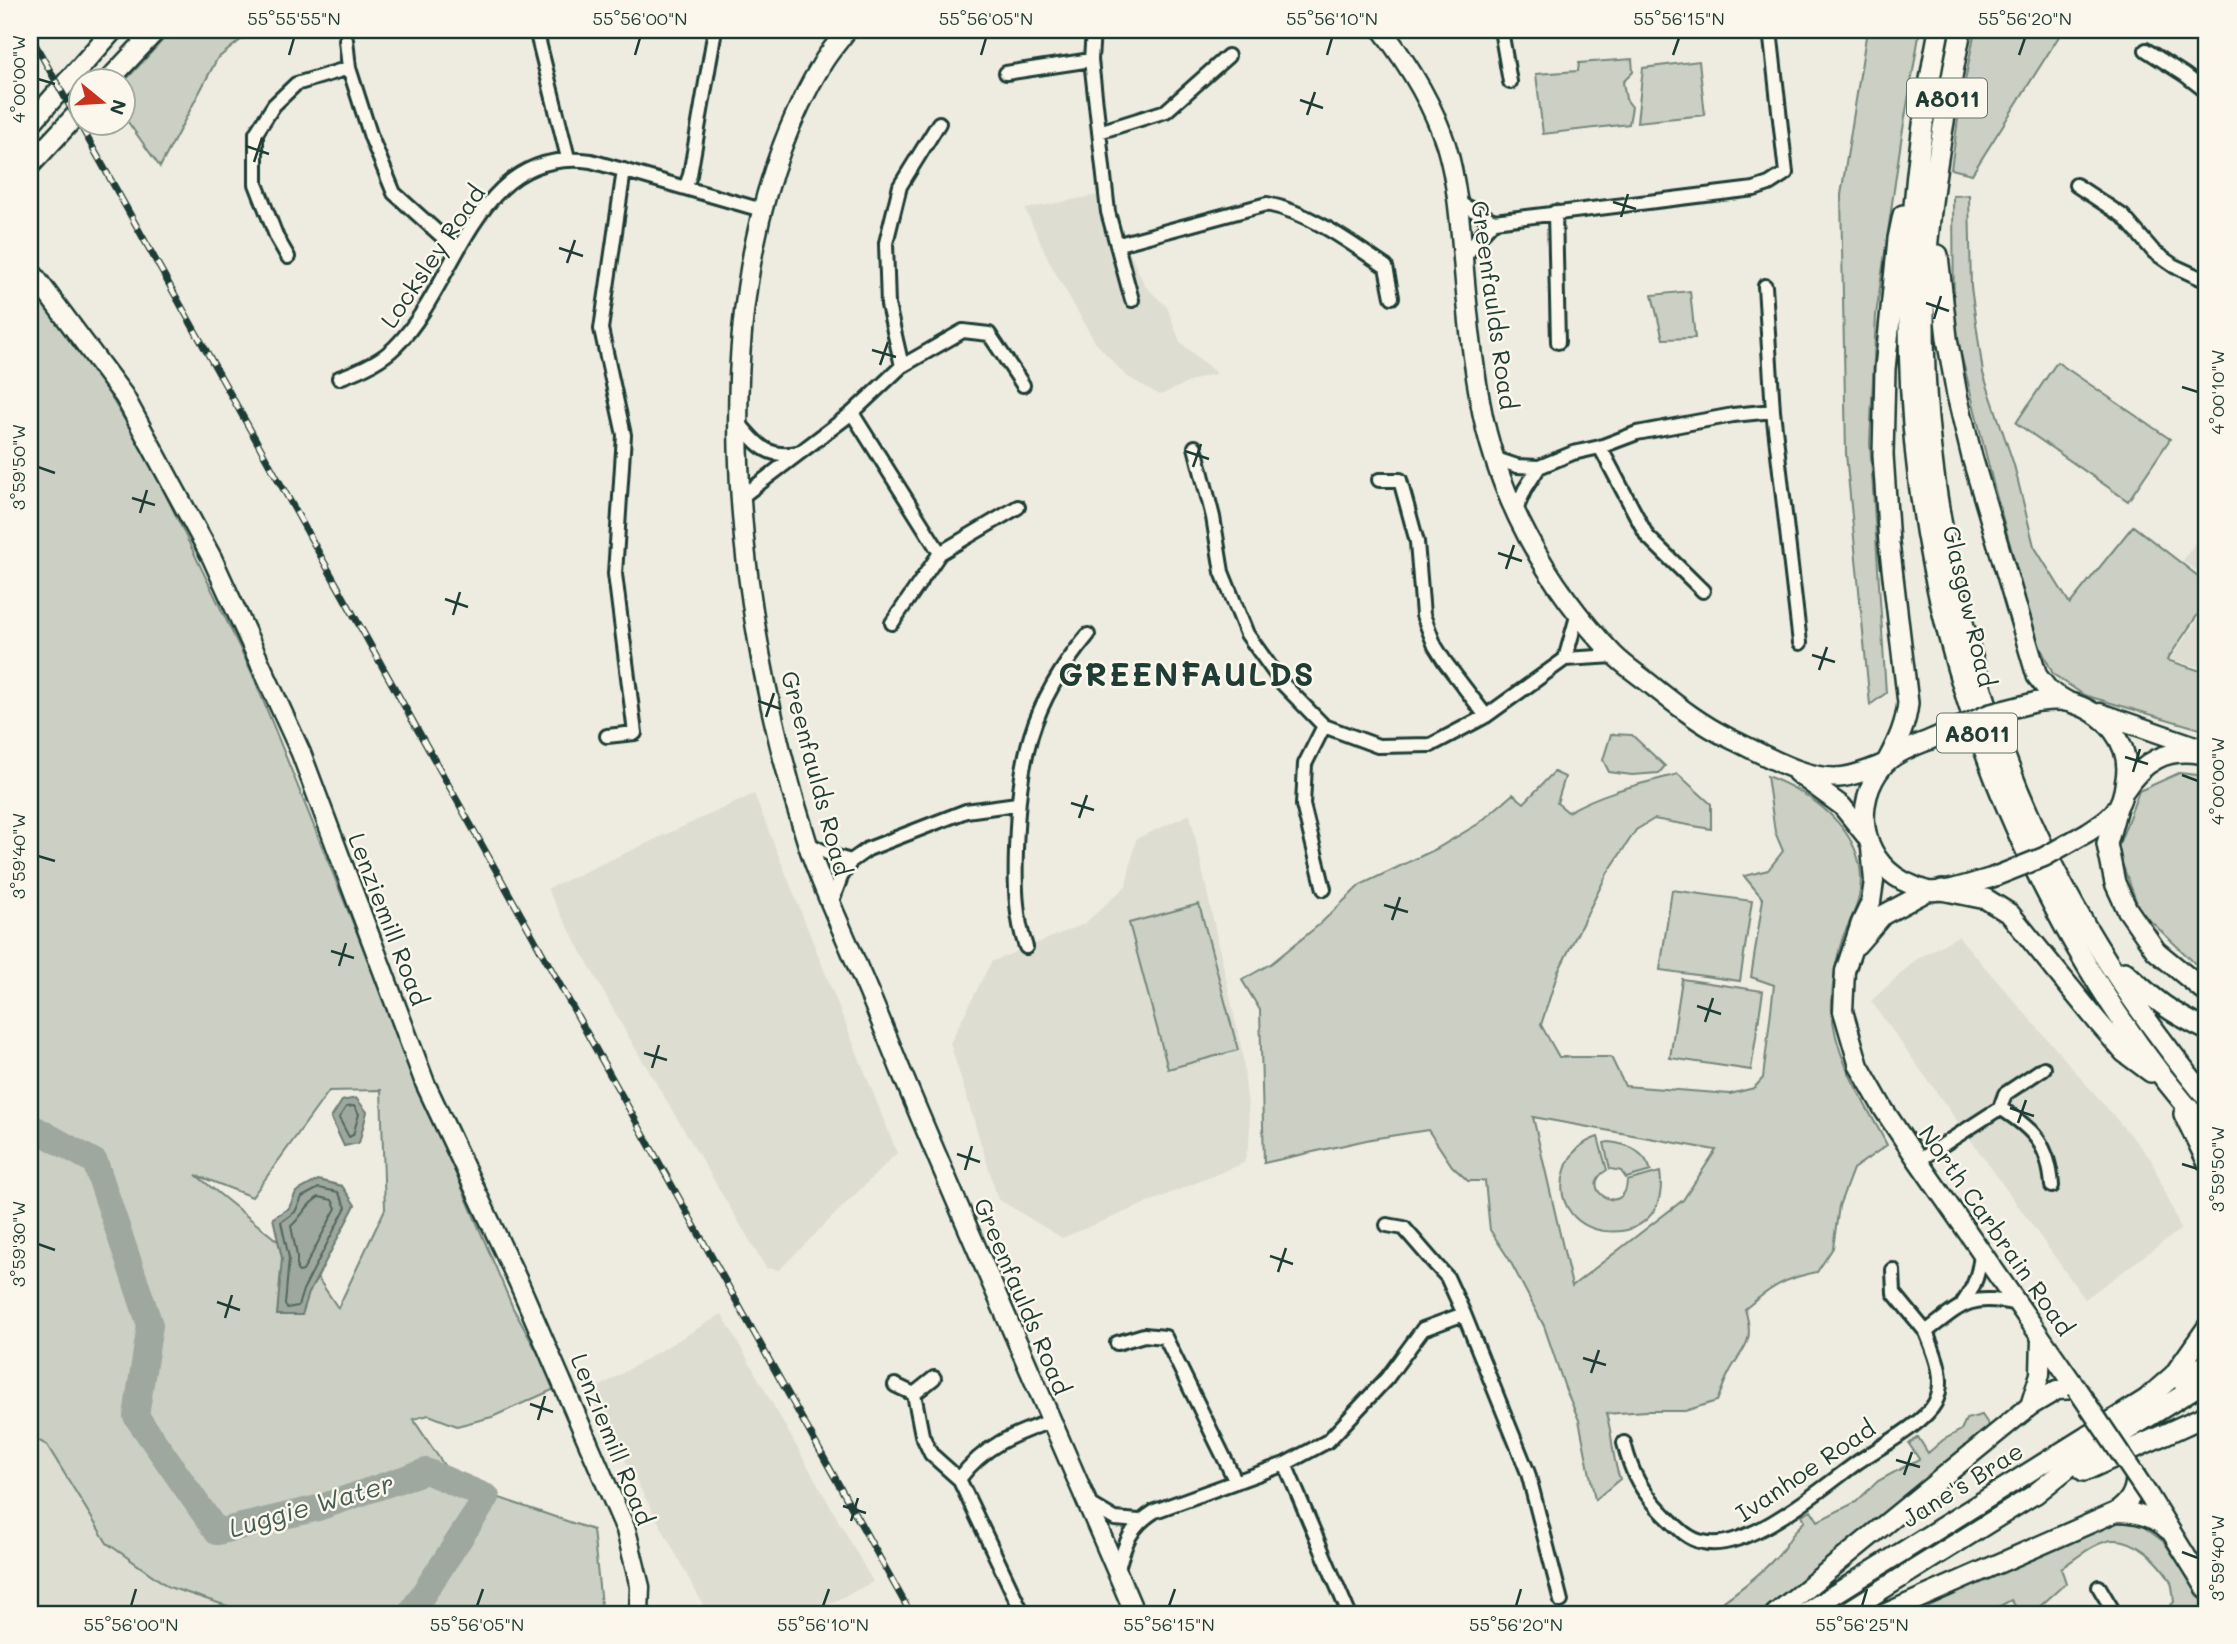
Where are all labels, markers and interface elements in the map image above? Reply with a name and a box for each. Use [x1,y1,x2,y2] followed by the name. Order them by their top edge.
[247,6,341,30] text: 55°55'55"N
[592,6,688,30] text: 55°56'00"N
[939,6,1033,30] text: 55°56'05"N
[1286,6,1378,30] text: 55°56'10"N
[1633,6,1725,30] text: 55°56'15"N
[1978,6,2072,30] text: 55°56'20"N
[6,35,30,123] text: 4°00'00"W
[66,66,136,136] north arrow
[1907,78,1987,118] road number: A8011
[105,97,133,118] text: N
[373,178,491,334] street label: Locksley Road
[1465,199,1525,411] street label: Greenfaulds Road
[2205,350,2229,435] text: 4°00'10"W
[6,424,30,510] text: 3°59'50"W
[1936,522,2004,690] street label: Glasgow Road
[1058,652,1316,694] district label: GREENFAULDS
[775,667,859,879] street label: Greenfaulds Road
[1937,713,2017,752] road number: A8011
[2205,737,2229,825] text: 4°00'00"W
[6,813,30,899] text: 3°59'40"W
[342,828,436,1010] street label: Lenziemill Road
[1913,1119,2081,1341] street label: North Carbrain Road
[2205,1126,2229,1212] text: 3°59'50"W
[968,1193,1078,1399] street label: Greenfaulds Road
[6,1201,30,1287] text: 3°59'30"W
[564,1349,662,1529] street label: Lenziemill Road
[1729,1412,1881,1528] street label: Ivanhoe Road
[1895,1434,2029,1534] street label: Jane's Brae
[225,1465,397,1545] water label: Luggie Water
[2205,1515,2229,1601] text: 3°59'40"W
[83,1612,179,1636] text: 55°56'00"N
[430,1612,524,1636] text: 55°56'05"N
[777,1612,869,1636] text: 55°56'10"N
[1123,1612,1215,1636] text: 55°56'15"N
[1469,1612,1563,1636] text: 55°56'20"N
[1815,1612,1909,1636] text: 55°56'25"N

